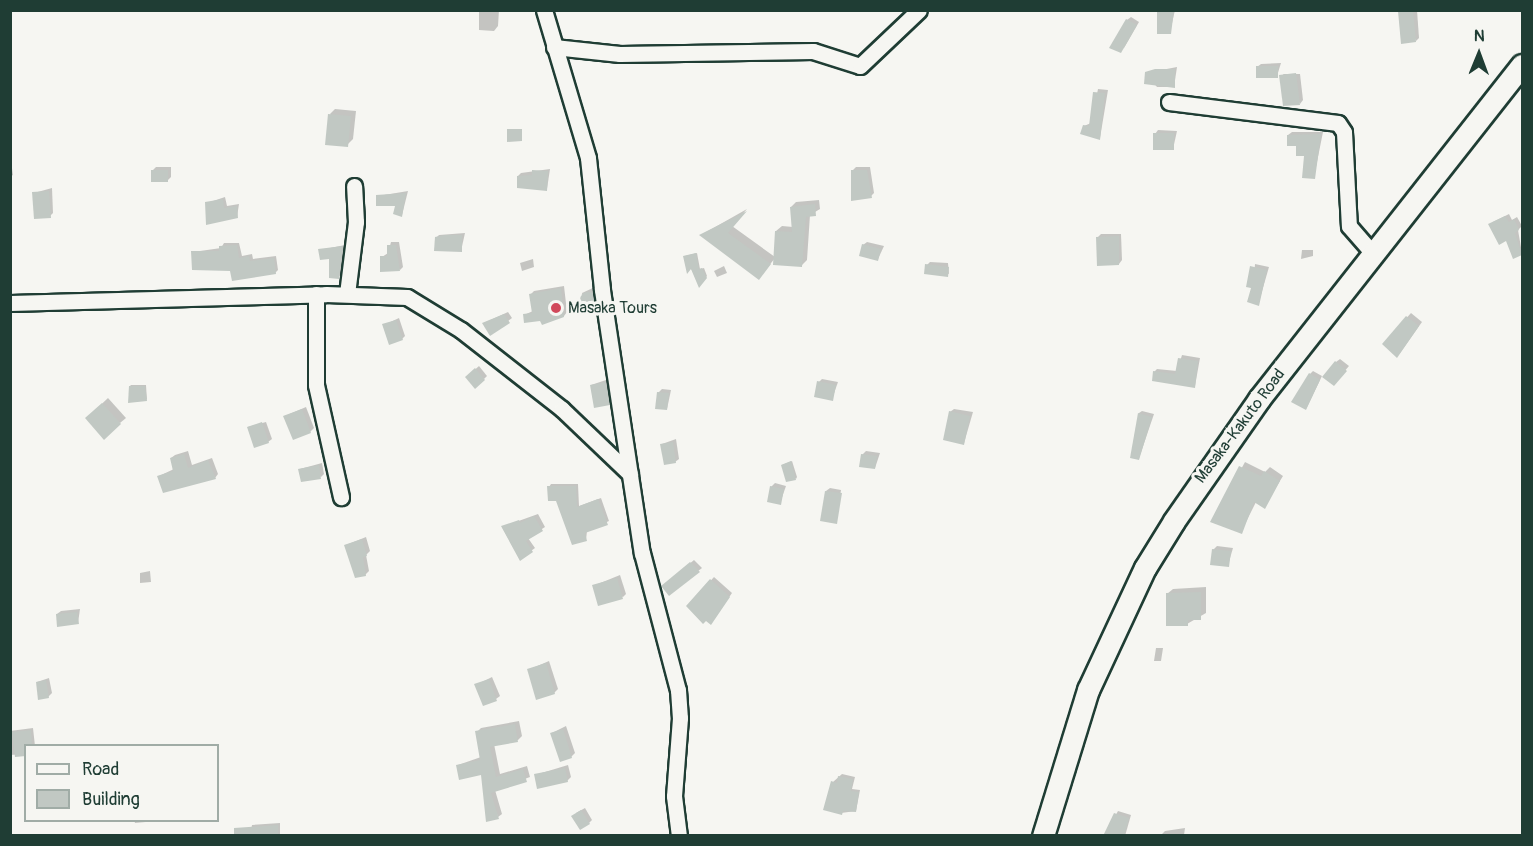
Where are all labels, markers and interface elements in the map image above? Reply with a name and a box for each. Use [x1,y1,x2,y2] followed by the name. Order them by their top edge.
[1449,24,1509,84] north arrow
[1474,26,1485,46] text: N
[568,298,657,318] place label: Masaka Tours
[549,301,563,315] marker: Masaka Tours
[1191,365,1289,487] street label: Masaka-Kakuto Road
[24,744,219,822] legend
[82,758,119,781] text: Road
[82,788,140,811] text: Building

